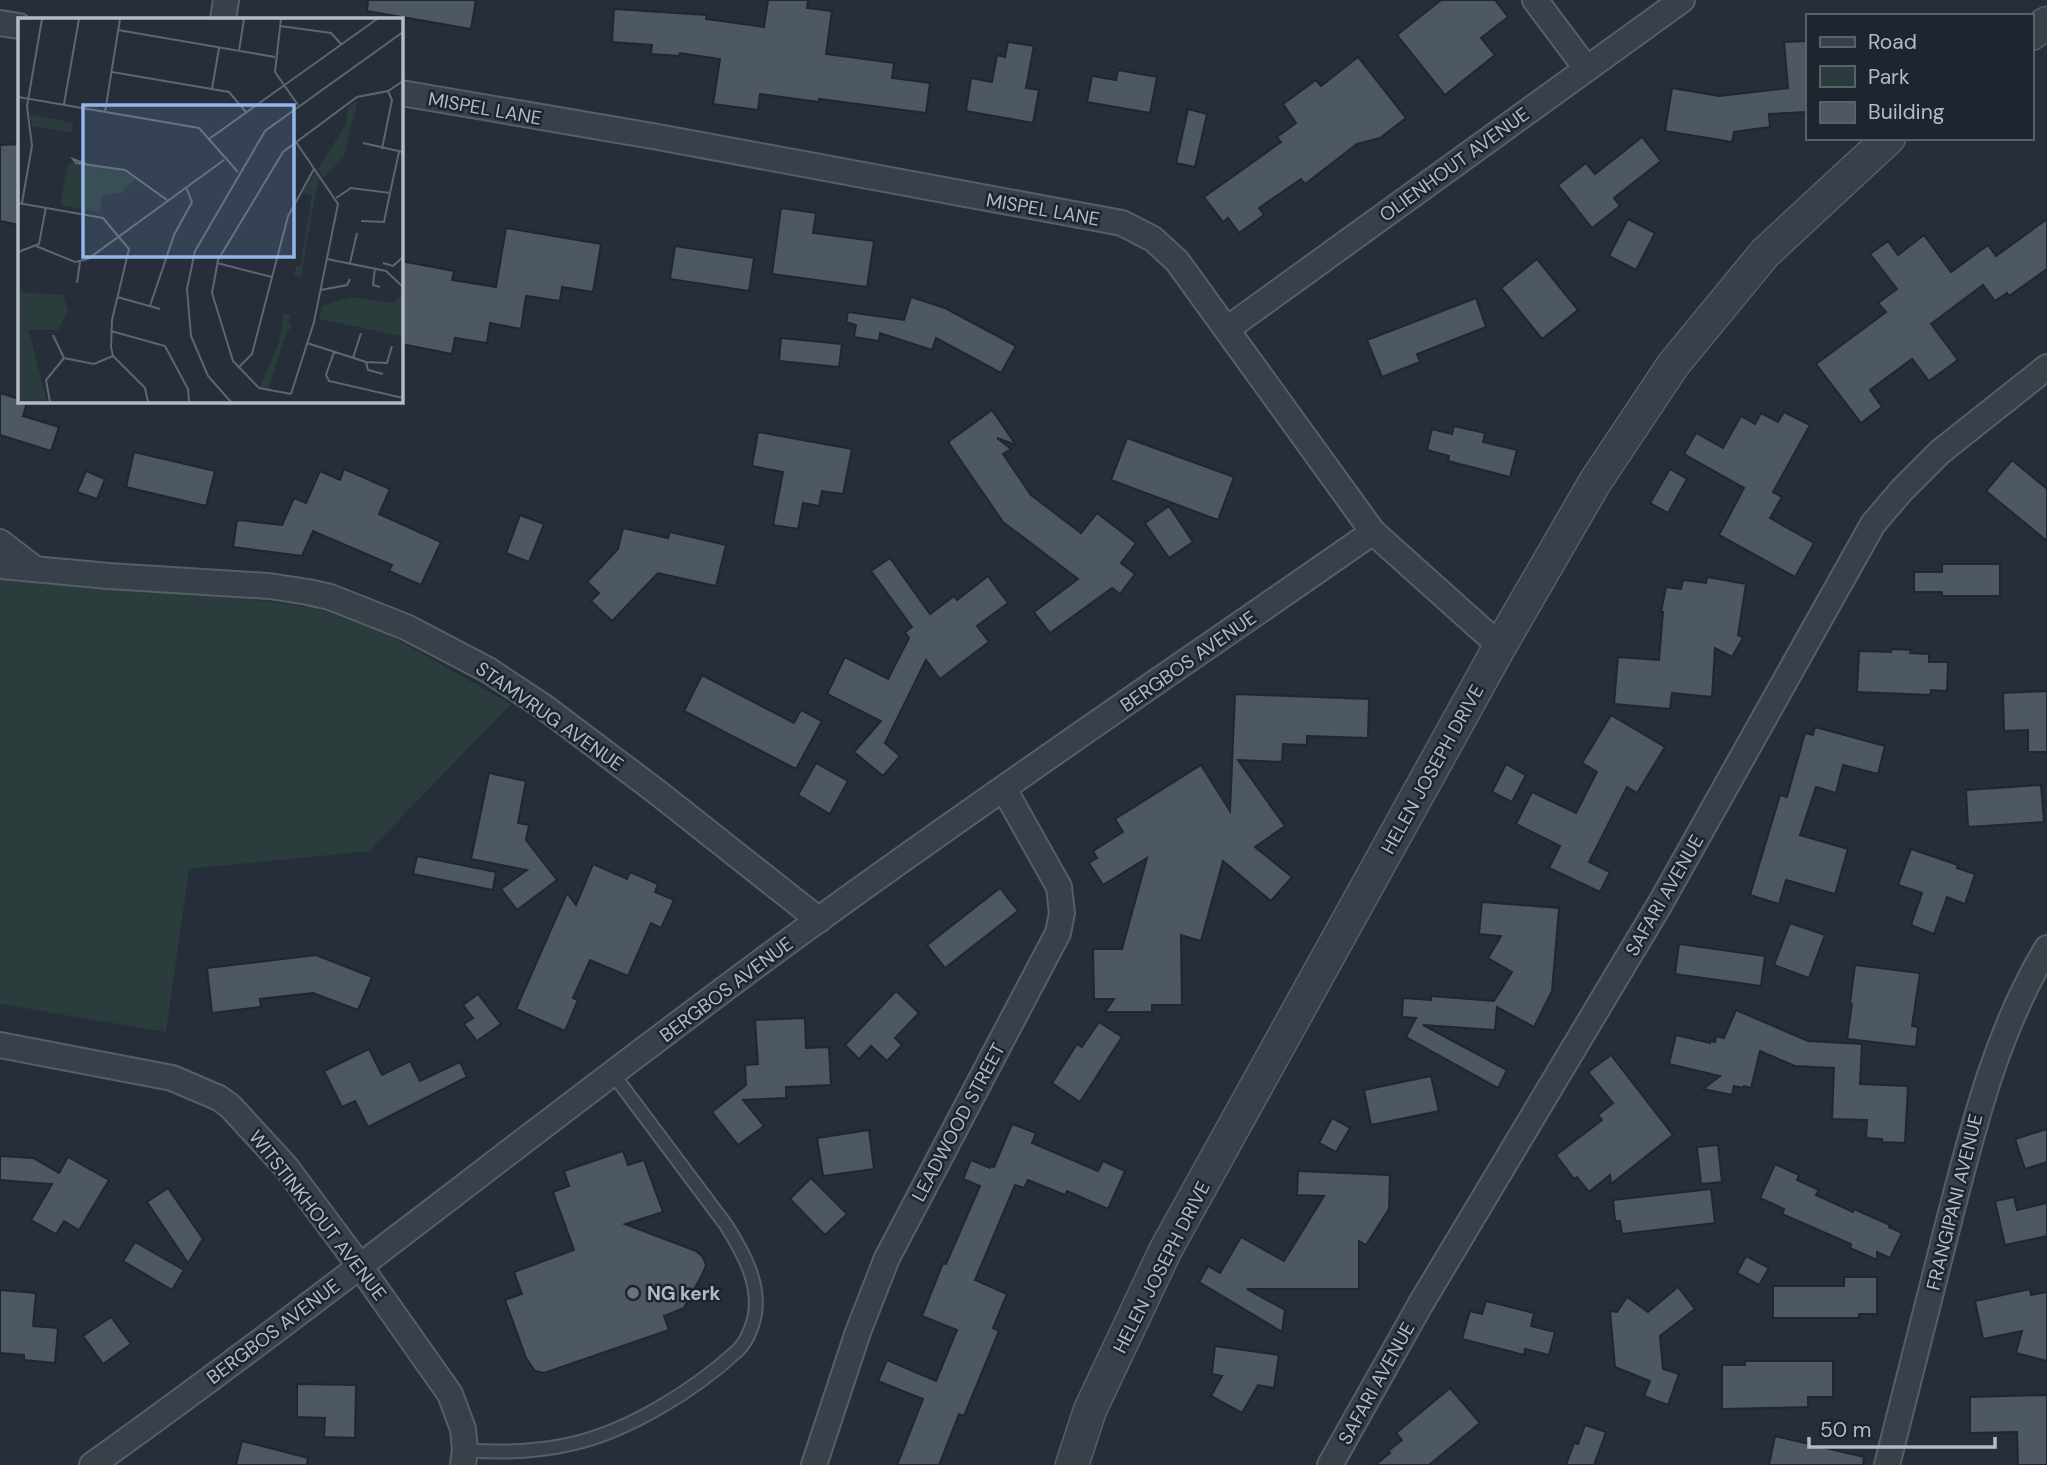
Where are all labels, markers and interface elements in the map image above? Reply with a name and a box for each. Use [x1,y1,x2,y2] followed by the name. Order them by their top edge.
[1806,14,2033,140] legend
[18,18,402,402] inset map
[1868,28,1917,56] text: Road
[1868,63,1910,91] text: Park
[426,86,544,131] street label: MISPEL LANE
[1868,98,1945,126] text: Building
[1374,102,1534,227] street label: OLIENHOUT AVENUE
[984,187,1102,232] street label: MISPEL LANE
[1115,605,1261,718] street label: BERGBOS AVENUE
[471,656,629,777] street label: STAMVRUG AVENUE
[1375,680,1489,858] street label: HELEN JOSEPH DRIVE
[1620,830,1709,961] street label: SAFARI AVENUE
[655,931,798,1048] street label: BERGBOS AVENUE
[906,1038,1011,1206] street label: LEADWOOD STREET
[1920,1111,1989,1293] street label: FRANGIPANI AVENUE
[243,1125,392,1306] street label: WITSTINKHOUT AVENUE
[1107,1177,1216,1357] street label: HELEN JOSEPH DRIVE
[202,1273,345,1390] street label: BERGBOS AVENUE
[647,1281,720,1306] place label: NG kerk
[625,1285,641,1301] marker: NG kerk
[1332,1318,1420,1449] street label: SAFARI AVENUE
[1809,1406,1994,1450] scale bar
[1820,1416,1871,1444] text: 50 m

